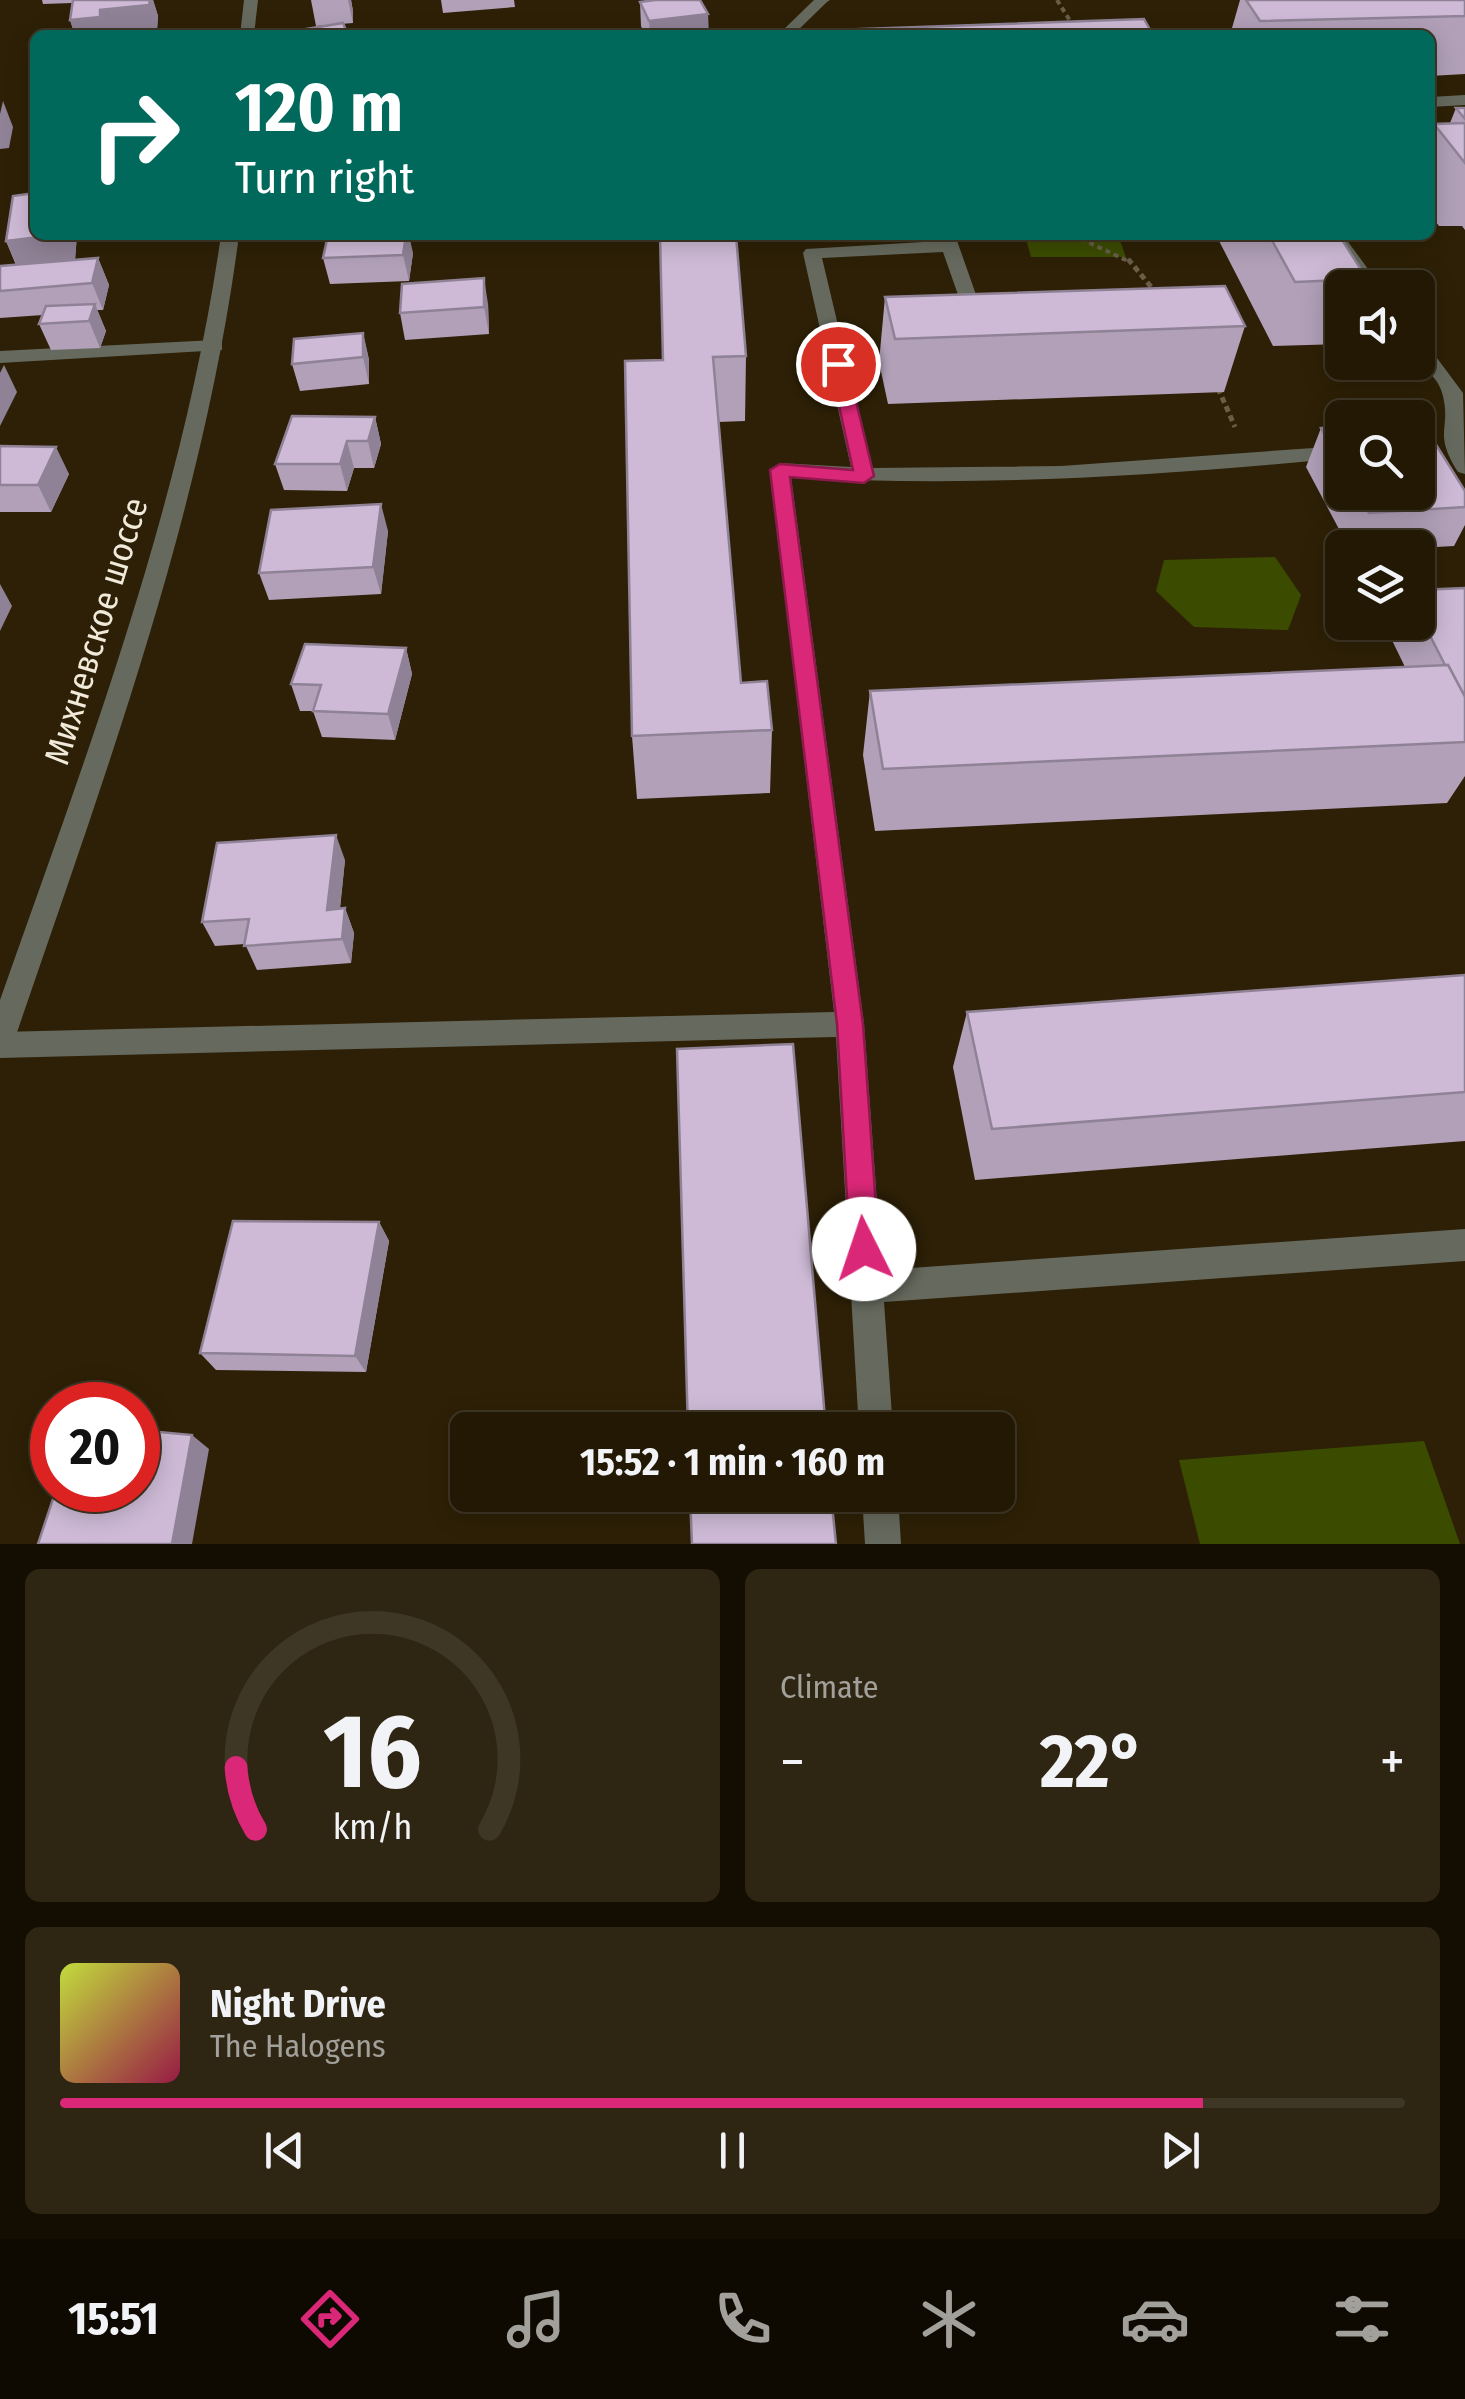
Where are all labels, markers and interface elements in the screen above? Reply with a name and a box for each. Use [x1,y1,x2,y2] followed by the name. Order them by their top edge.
[235,66,403,150] text: 120 m
[70,70,200,200] icon: right
[235,151,414,205] text: Turn right
[1325,270,1435,640] map controls
[1325,270,1435,380] button: sound
[796,322,881,407] pin
[811,337,866,392] icon: arrive
[1325,400,1435,510] button: search
[35,493,157,769] street label: Михневское шоссе
[1325,530,1435,640] button: layers
[812,1197,916,1301] position arrow
[30,1382,160,1512] speed limit sign: 20
[580,1439,885,1485] text: 15:52 · 1 min · 160 m
[780,1668,879,1706] text: Climate
[323,1690,422,1815] text: 16
[1040,1717,1145,1807] text: 22°
[780,1729,805,1795] text: −
[1380,1729,1405,1795] text: +
[333,1806,412,1848] text: km/h
[210,1981,386,2027] text: Night Drive
[210,2027,386,2065] text: The Halogens
[257,2123,312,2178] icon: previous
[705,2123,760,2178] icon: pause
[1153,2123,1208,2178] icon: next
[295,2284,365,2354] icon: directions
[501,2284,571,2354] icon: music
[708,2284,778,2354] icon: phone
[914,2284,984,2354] icon: climate
[1120,2284,1190,2354] icon: car
[1327,2284,1397,2354] icon: filters
[68,2292,159,2346] text: 15:51

